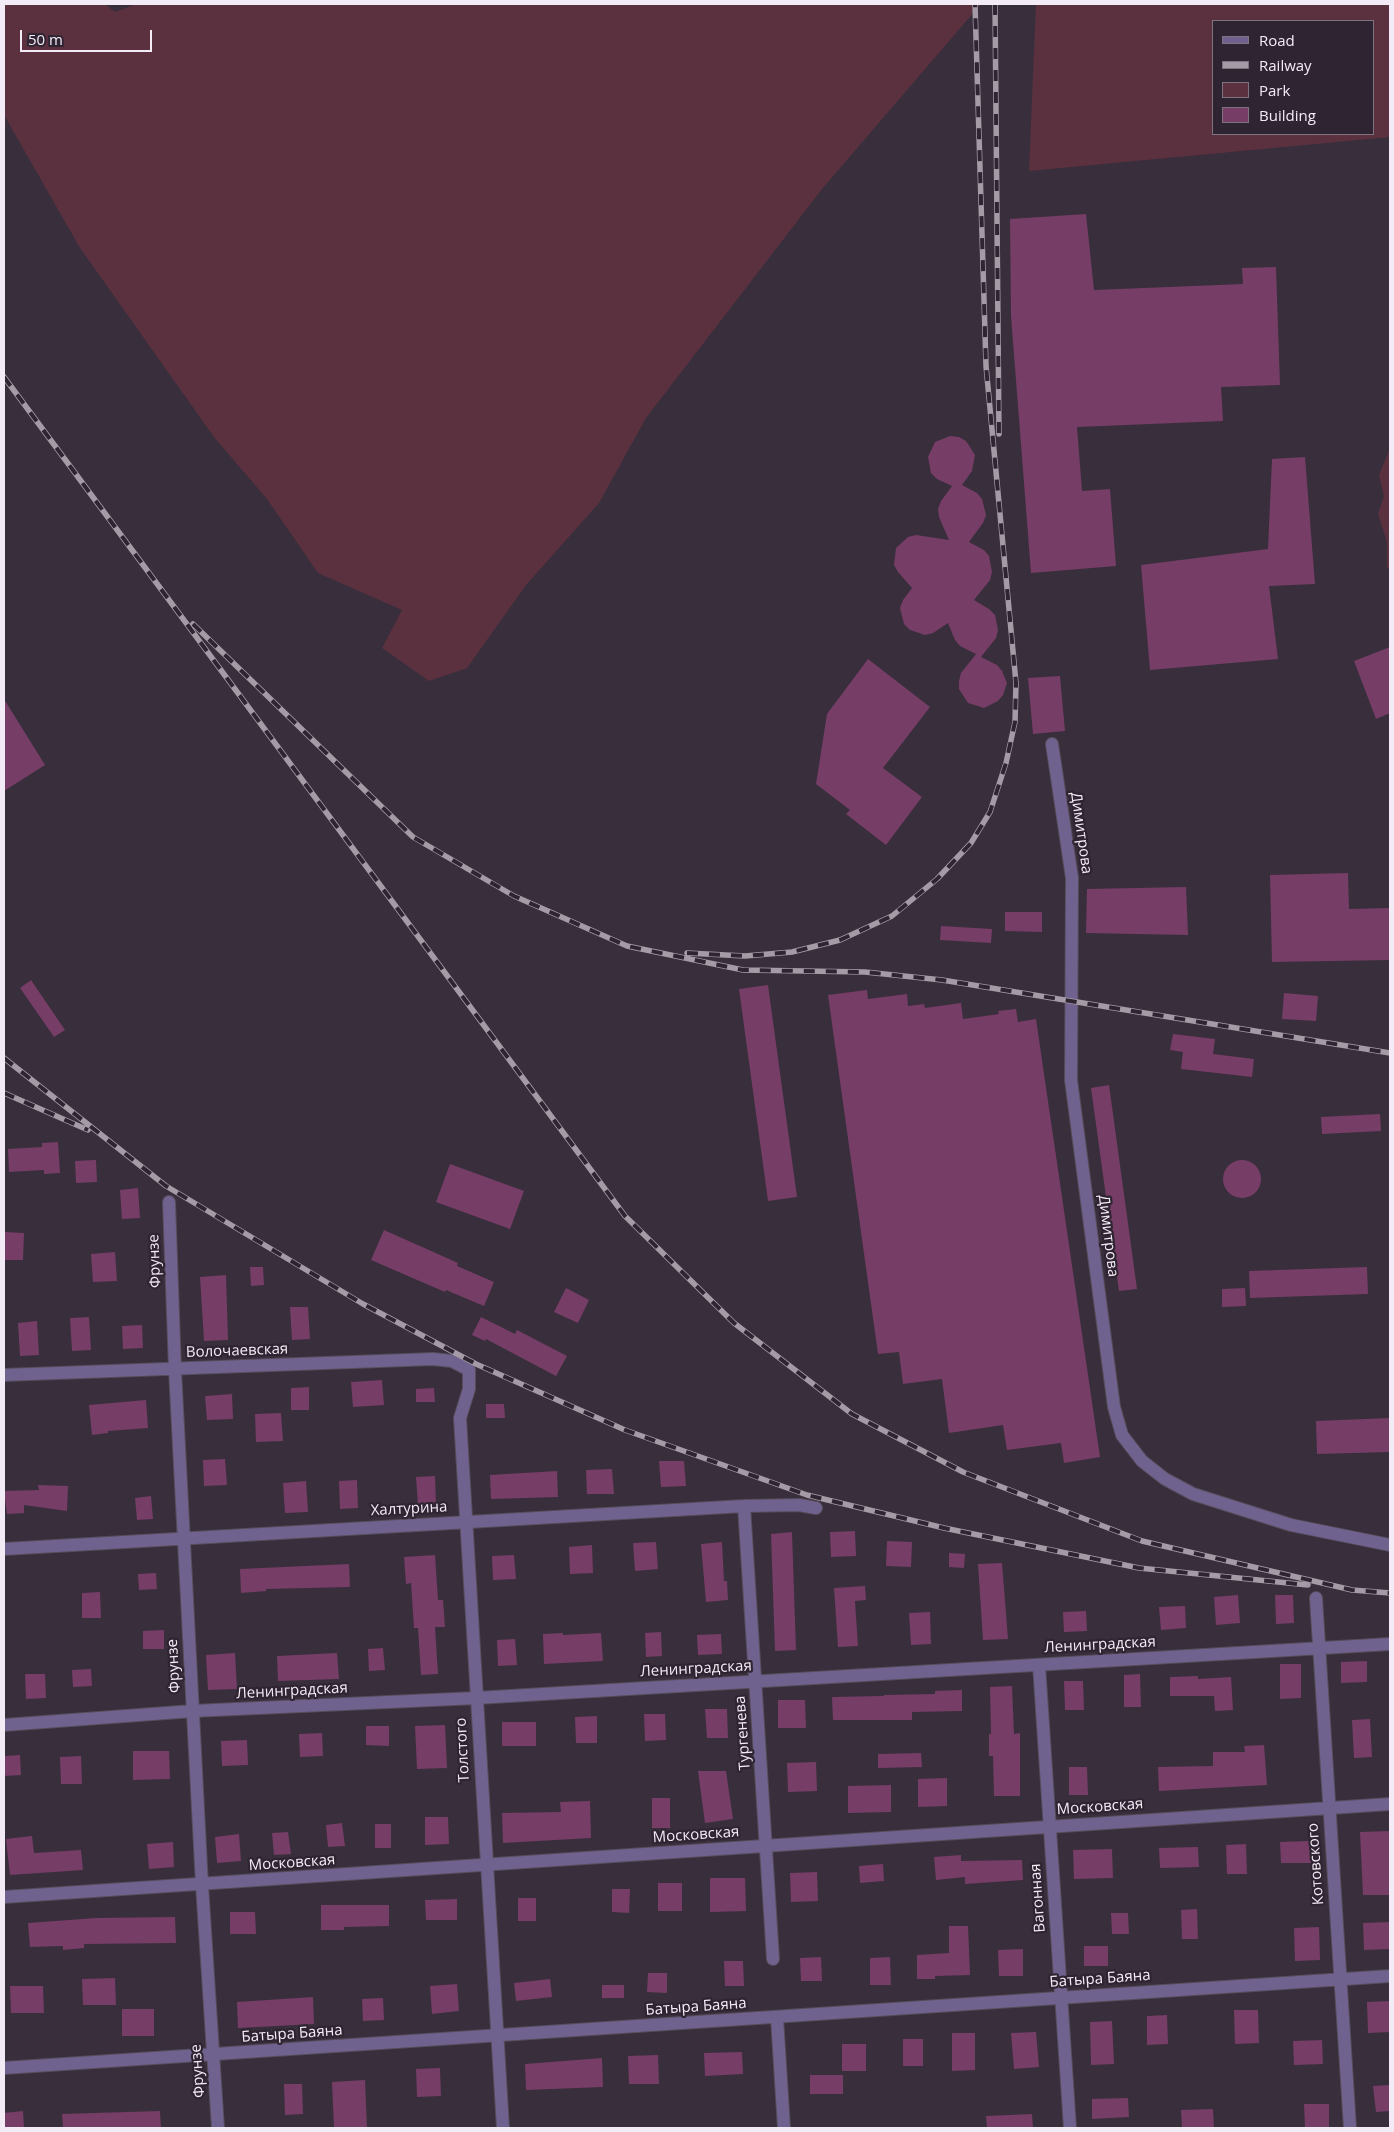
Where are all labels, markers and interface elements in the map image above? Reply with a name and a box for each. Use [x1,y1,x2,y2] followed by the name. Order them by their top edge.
[22,20,155,52] scale bar
[1212,20,1374,135] legend
[28,29,63,49] text: 50 m
[1259,30,1295,50] text: Road
[1259,55,1312,75] text: Railway
[1259,80,1290,100] text: Park
[1259,105,1316,125] text: Building
[1066,791,1096,875] street label: Димитрова
[1094,1194,1122,1278] street label: Димитрова
[145,1234,165,1288] street label: Фрунзе
[186,1340,288,1362] street label: Волочаевская
[370,1498,448,1520] street label: Халтурина
[1044,1633,1156,1657] street label: Ленинградская
[164,1639,184,1693] street label: Фрунзе
[640,1657,752,1681] street label: Ленинградская
[236,1679,348,1703] street label: Ленинградская
[731,1695,755,1771] street label: Тургенева
[452,1717,474,1783] street label: Толстого
[1056,1795,1144,1819] street label: Московская
[1304,1822,1328,1906] street label: Котовского
[652,1823,740,1847] street label: Московская
[248,1851,336,1875] street label: Московская
[1027,1863,1049,1933] street label: Вагонная
[1049,1966,1151,1992] street label: Батыра Баяна
[645,1994,747,2020] street label: Батыра Баяна
[241,2021,343,2047] street label: Батыра Баяна
[187,2044,209,2098] street label: Фрунзе

